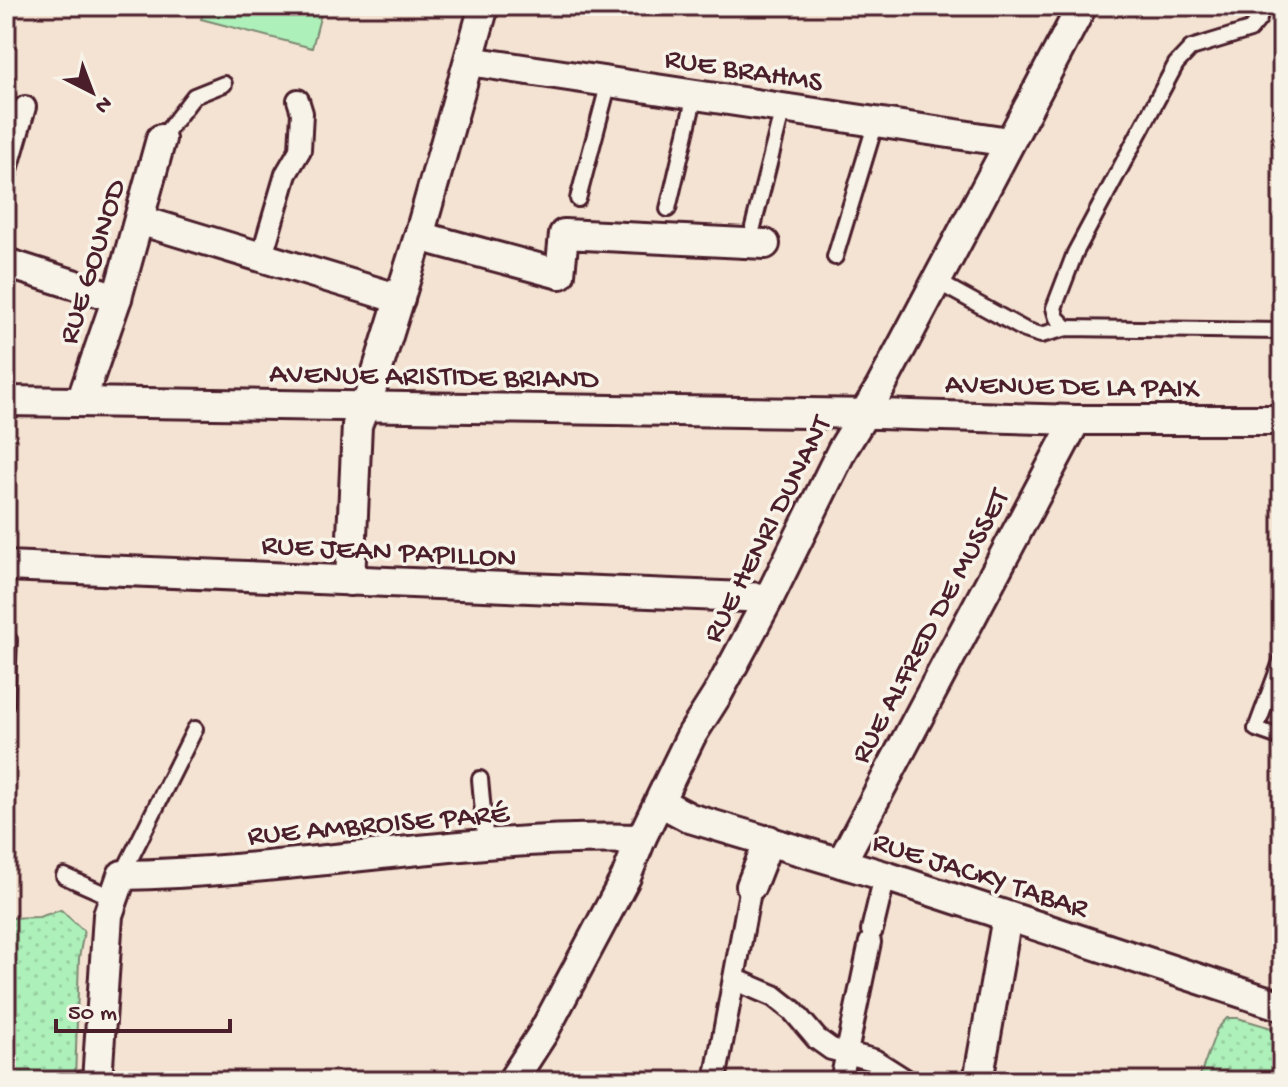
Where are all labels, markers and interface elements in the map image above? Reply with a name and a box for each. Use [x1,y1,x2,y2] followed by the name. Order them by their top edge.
[662,43,825,102] street label: RUE BRAHMS
[52,52,132,132] north arrow
[89,89,117,118] text: N
[53,175,136,349] street label: RUE GOUNOD
[269,358,599,399] street label: AVENUE ARISTIDE BRIAND
[945,369,1200,408] street label: AVENUE DE LA PAIX
[697,410,842,649] street label: RUE HENRI DUNANT
[845,483,1020,770] street label: RUE ALFRED DE MUSSET
[260,529,517,578] street label: RUE JEAN PAPILLON
[246,798,512,855] street label: RUE AMBROISE PARÉ
[868,826,1093,929] street label: RUE JACKY TABAR
[56,983,230,1033] scale bar
[68,1000,117,1029] text: 50 m

